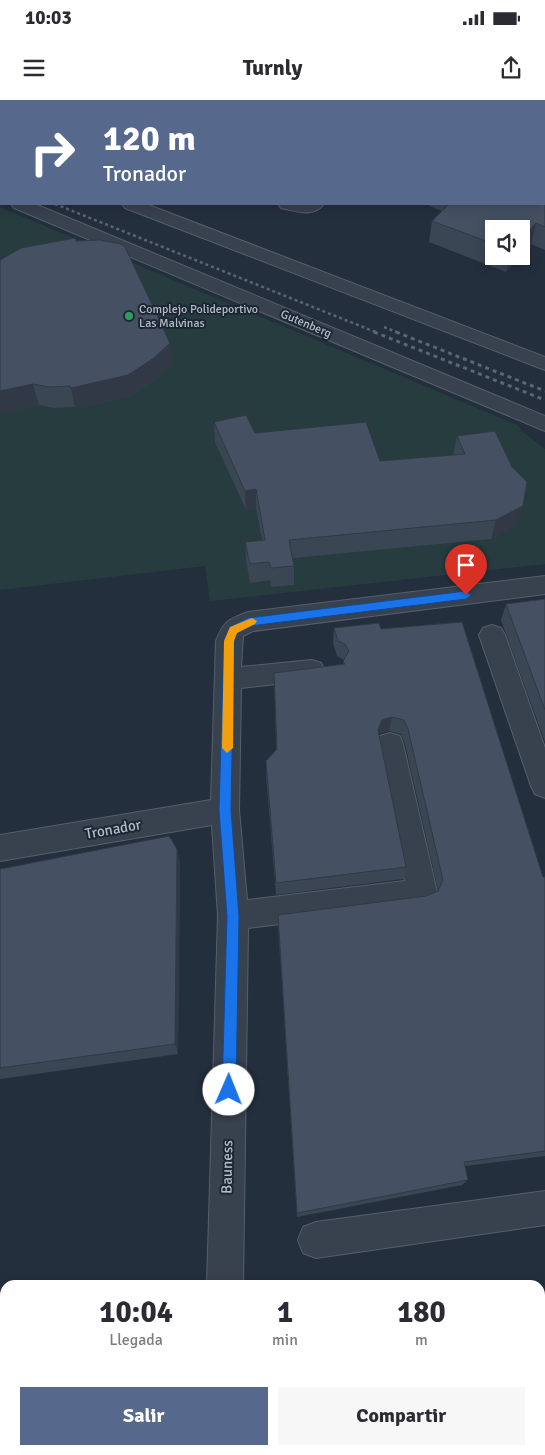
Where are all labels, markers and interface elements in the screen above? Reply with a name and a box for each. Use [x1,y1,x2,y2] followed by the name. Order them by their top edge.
[25,6,72,30] text: 10:03
[20,54,48,82] icon: menu
[243,54,302,81] text: Turnly
[497,54,525,82] icon: share
[103,117,196,160] text: 120 m
[20,120,85,185] icon: right
[103,160,186,187] text: Tronador
[485,220,530,265] map controls
[485,220,530,265] button: sound
[139,302,258,331] place label: Complejo Polideportivo Las Malvinas
[278,307,334,341] street label: Gutenberg
[123,310,135,322] marker: Complejo Polideportivo Las Malvinas
[445,544,487,595] pin
[452,551,480,579] icon: arrive
[84,815,143,843] street label: Tronador
[202,1063,254,1115] position arrow
[218,1140,236,1194] street label: Bauness
[99,1294,173,1331] text: 10:04
[277,1294,293,1331] text: 1
[397,1294,446,1331] text: 180
[109,1330,163,1350] text: Llegada
[272,1330,298,1350] text: min
[415,1330,428,1350] text: m
[20,1387,268,1445] button: Salir
[278,1387,525,1445] button: Compartir

